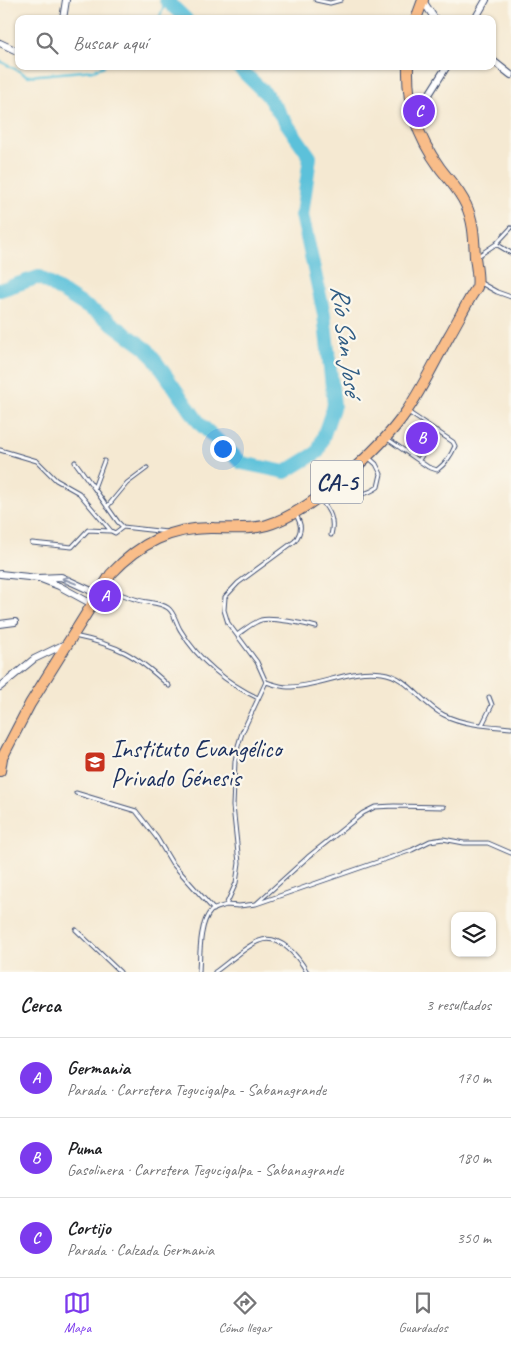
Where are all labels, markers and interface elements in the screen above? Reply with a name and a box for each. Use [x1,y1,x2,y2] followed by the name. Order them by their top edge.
[15,15,496,70] search box
[33,29,61,57] icon: search
[73,31,147,55] text: Buscar aquí
[403,92,435,130] pin: C
[323,284,370,404] water label: Río San José
[406,419,438,457] pin: B
[210,436,236,462] your location
[311,461,363,504] road number: CA-5
[62,575,77,585] one-way arrow
[89,577,121,615] pin: A
[111,733,285,794] place label: Instituto Evangélico Privado Génesis
[83,750,107,774] school or university icon: Instituto Evangélico Privado Génesis
[451,912,496,957] map controls
[451,912,496,957] button: layers
[20,992,61,1018] text: Cerca
[426,995,491,1015] text: 3 resultados
[67,1056,130,1080] text: Germania
[32,1068,40,1088] text: A
[457,1068,491,1088] text: 170 m
[67,1080,326,1100] text: Parada · Carretera Tegucigalpa - Sabanagrande
[67,1136,101,1160] text: Puma
[32,1148,40,1168] text: B
[457,1148,491,1168] text: 180 m
[67,1160,343,1180] text: Gasolinera · Carretera Tegucigalpa - Sabanagrande
[67,1216,111,1240] text: Cortijo
[32,1228,40,1248] text: C
[457,1228,491,1248] text: 350 m
[67,1240,214,1260] text: Parada · Calzada Germania
[63,1289,91,1336] tab: Mapa
[218,1289,271,1336] tab: Cómo llegar
[398,1289,448,1336] tab: Guardados

